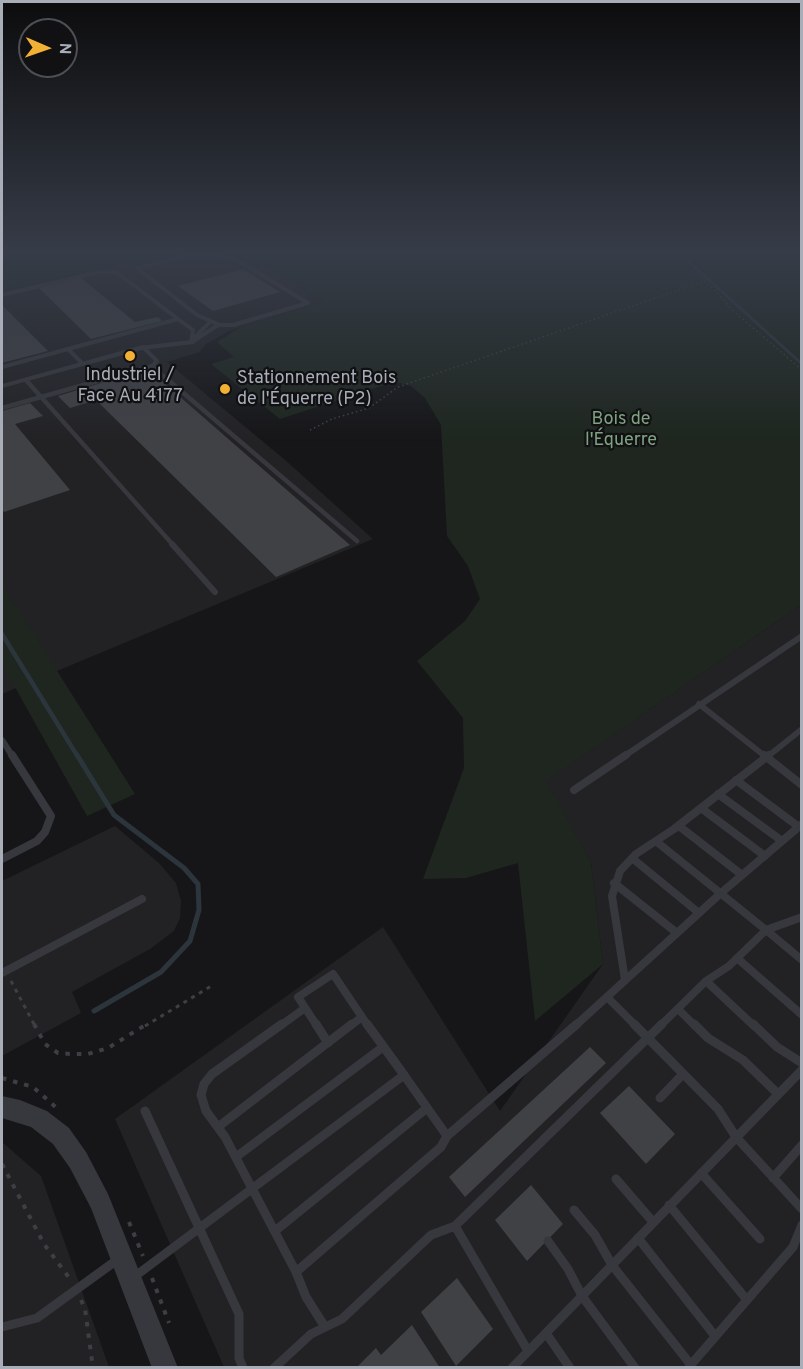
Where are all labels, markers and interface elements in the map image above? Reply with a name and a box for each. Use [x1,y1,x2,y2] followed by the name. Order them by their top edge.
[18,18,78,78] north arrow
[54,42,74,55] text: N
[123,349,137,363] marker: Industriel / Face Au 4177
[77,365,183,407] place label: Industriel / Face Au 4177
[237,368,396,410] place label: Stationnement Bois de l'Équerre (P2)
[218,382,232,396] marker: Stationnement Bois de l'Équerre (P2)
[585,409,657,452] park label: Bois de l'Équerre

